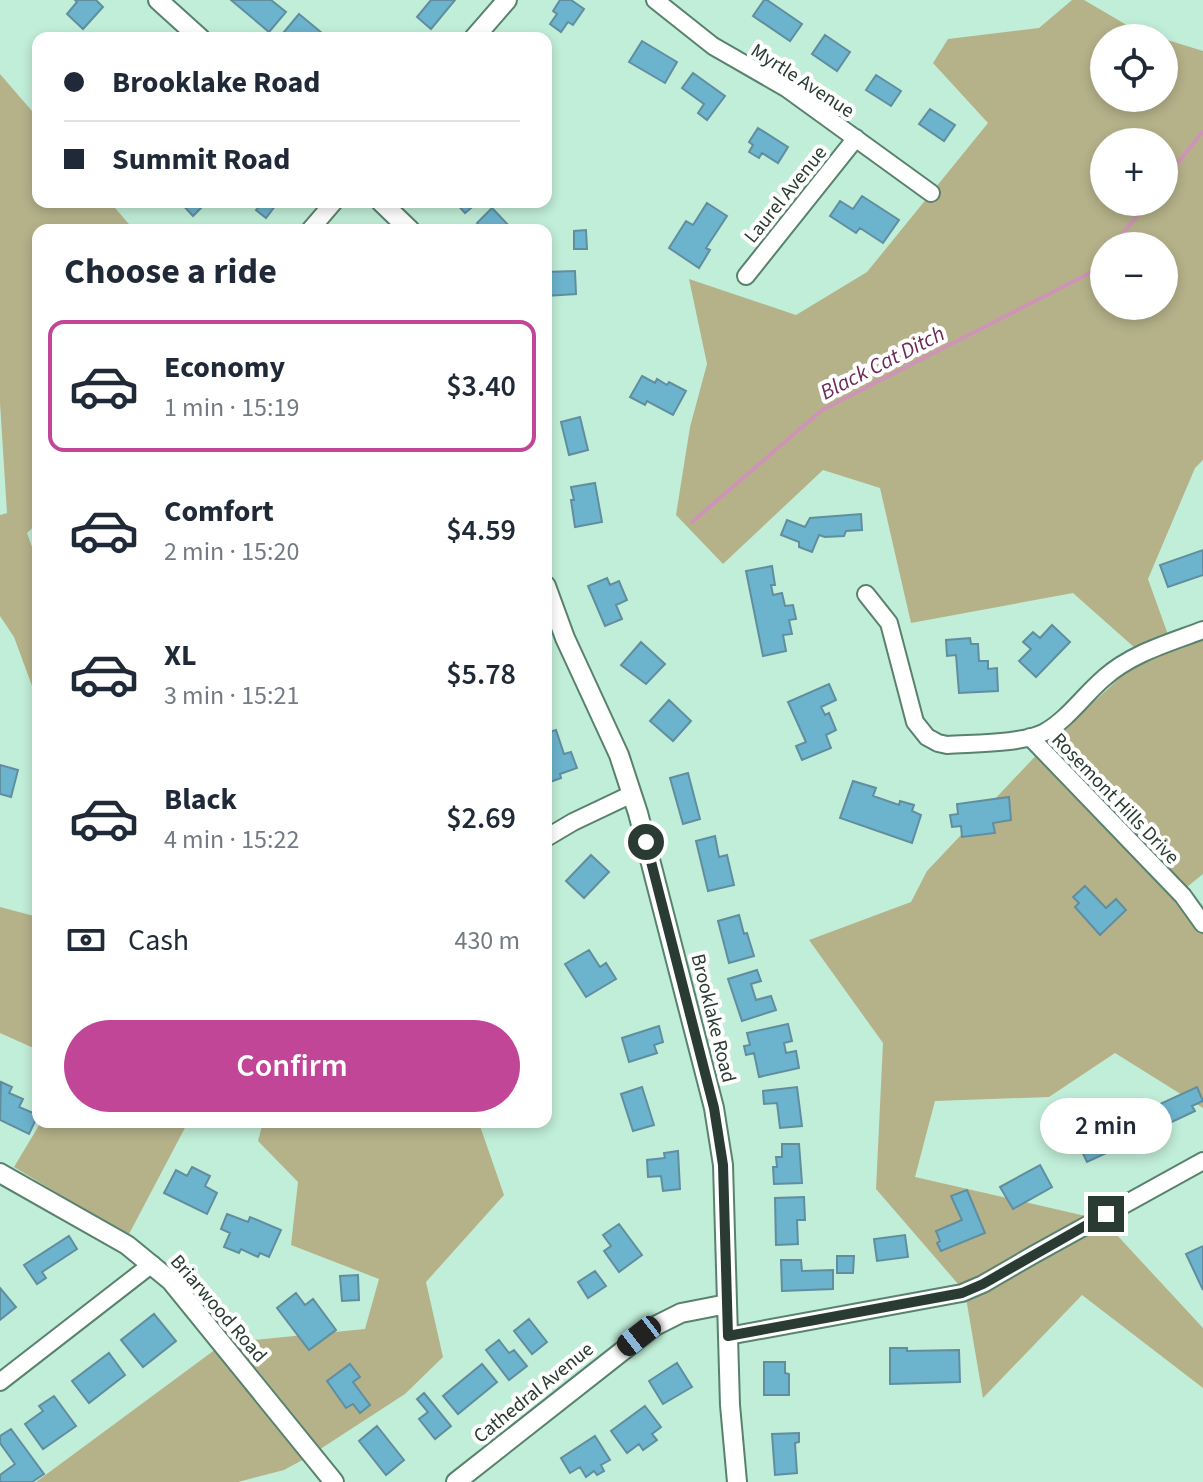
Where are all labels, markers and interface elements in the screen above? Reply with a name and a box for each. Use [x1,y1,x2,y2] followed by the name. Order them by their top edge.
[1090,24,1178,320] map controls
[1090,24,1178,112] button: locate
[745,37,860,125] street label: Myrtle Avenue
[112,61,320,104] text: Brooklake Road
[1090,128,1178,216] button: +
[112,138,290,181] text: Summit Road
[738,140,834,249] street label: Laurel Avenue
[1090,232,1178,320] button: −
[64,246,277,297] text: Choose a ride
[815,318,950,408] water label: Black Cat Ditch
[164,346,285,389] text: Economy
[68,350,140,422] icon: car
[446,365,516,408] text: $3.40
[164,389,299,426] text: 1 min · 15:19
[164,490,274,533] text: Comfort
[68,494,140,566] icon: car
[446,509,516,552] text: $4.59
[164,533,299,570] text: 2 min · 15:20
[164,634,197,677] text: XL
[68,638,140,710] icon: car
[446,653,516,696] text: $5.78
[164,677,299,714] text: 3 min · 15:21
[1045,727,1186,871] street label: Rosemont Hills Drive
[164,778,237,821] text: Black
[68,782,140,854] icon: car
[446,797,516,840] text: $2.69
[164,821,299,858] text: 4 min · 15:22
[628,824,664,860] route start
[64,918,108,962] icon: cash
[128,919,189,962] text: Cash
[454,922,520,959] text: 430 m
[684,951,743,1086] street label: Brooklake Road
[64,1020,520,1112] button: Confirm
[1040,1098,1172,1154] callout: 2 min
[1075,1107,1137,1144] text: 2 min
[1088,1196,1124,1232] route end
[163,1249,273,1369] street label: Briarwood Road
[613,1312,665,1360] car
[468,1336,600,1450] street label: Cathedral Avenue

